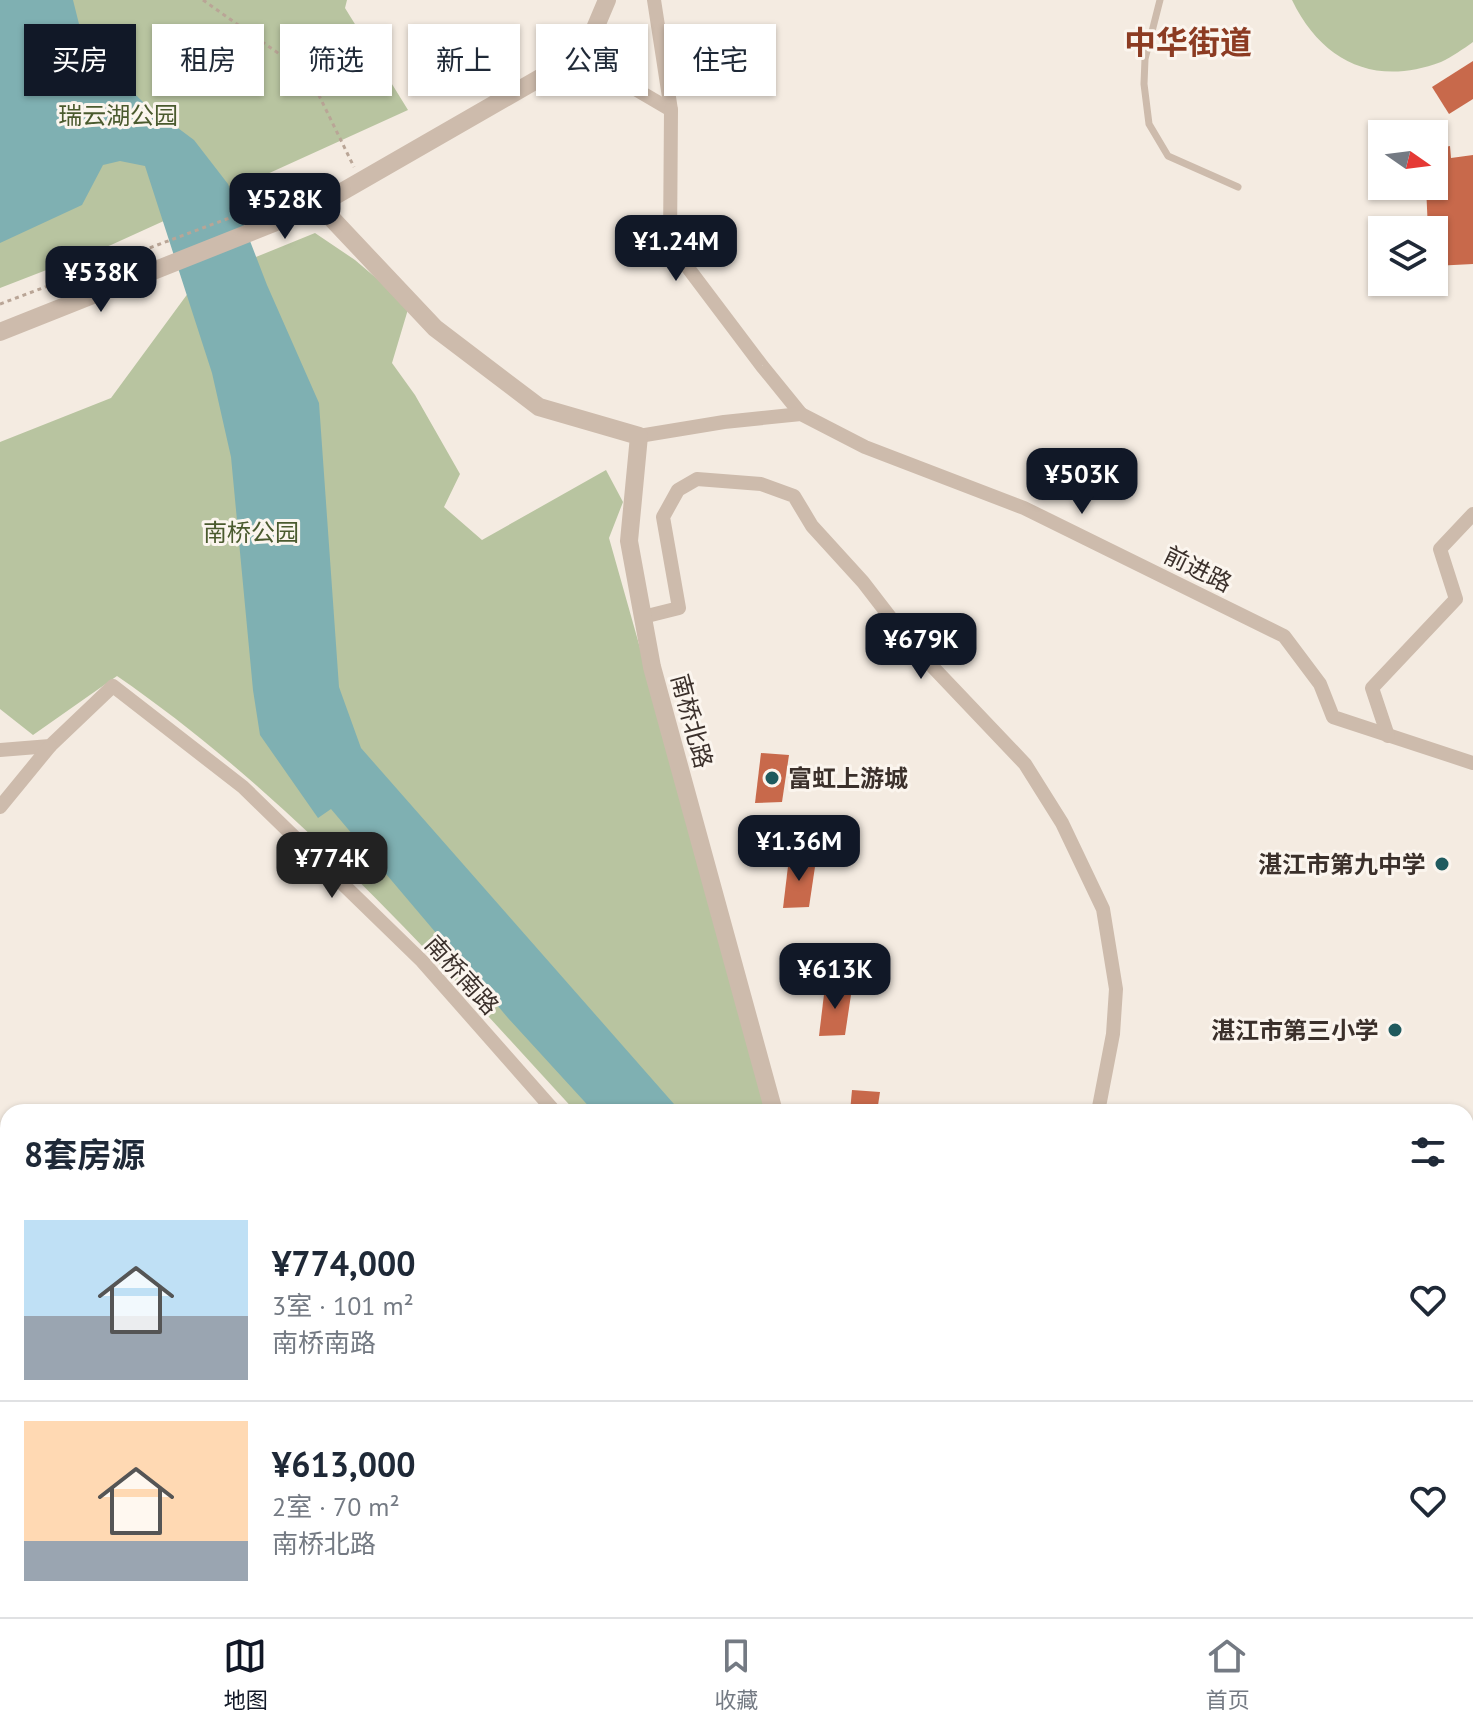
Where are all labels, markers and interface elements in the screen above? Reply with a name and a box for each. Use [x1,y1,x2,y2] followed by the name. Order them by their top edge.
[1124,21,1252,63] district label: 中华街道
[24,24,136,96] chip: 买房
[152,24,264,96] chip: 租房
[280,24,392,96] chip: 筛选
[408,24,520,96] chip: 新上
[536,24,648,96] chip: 公寓
[664,24,776,96] chip: 住宅
[58,100,178,131] park label: 瑞云湖公园
[1368,120,1448,200] north arrow
[1368,120,1448,296] map controls
[229,173,341,241] pin: ¥528K
[247,182,323,215] text: ¥528K
[611,215,741,283] pin: ¥1.24M
[1368,216,1448,296] button: layers
[633,224,719,257] text: ¥1.24M
[45,246,157,314] pin: ¥538K
[63,255,139,288] text: ¥538K
[1026,448,1138,516] pin: ¥503K
[1044,457,1120,490] text: ¥503K
[203,517,299,548] park label: 南桥公园
[1159,539,1237,599] street label: 前进路
[865,613,977,681] pin: ¥679K
[883,622,959,655] text: ¥679K
[665,671,719,771] street label: 南桥北路
[788,763,908,794] place label: 富虹上游城
[763,769,781,787] marker: 富虹上游城
[734,815,864,883] pin: ¥1.36M
[756,824,842,857] text: ¥1.36M
[276,832,388,900] pin: ¥774K
[294,841,370,874] text: ¥774K
[1258,849,1426,880] place label: 湛江市第九中学
[1433,855,1451,873] marker: 湛江市第九中学
[418,929,506,1021] street label: 南桥南路
[779,943,891,1011] pin: ¥613K
[797,952,873,985] text: ¥613K
[1211,1015,1379,1046] place label: 湛江市第三小学
[1386,1021,1404,1039] marker: 湛江市第三小学
[1406,1130,1450,1174] icon: filters
[24,1132,145,1176] text: 8套房源
[272,1241,416,1285] text: ¥774,000
[88,1252,184,1348] icon: home
[1406,1278,1450,1322] icon: heart
[272,1289,414,1322] text: 3室 · 101 m²
[272,1326,376,1359] text: 南桥南路
[272,1442,416,1486] text: ¥613,000
[88,1453,184,1549] icon: home
[1406,1479,1450,1523] icon: heart
[272,1490,400,1523] text: 2室 · 70 m²
[272,1527,376,1560] text: 南桥北路
[223,1634,268,1714] tab: 地图
[714,1634,759,1714] tab: 收藏
[1205,1634,1250,1714] tab: 首页

